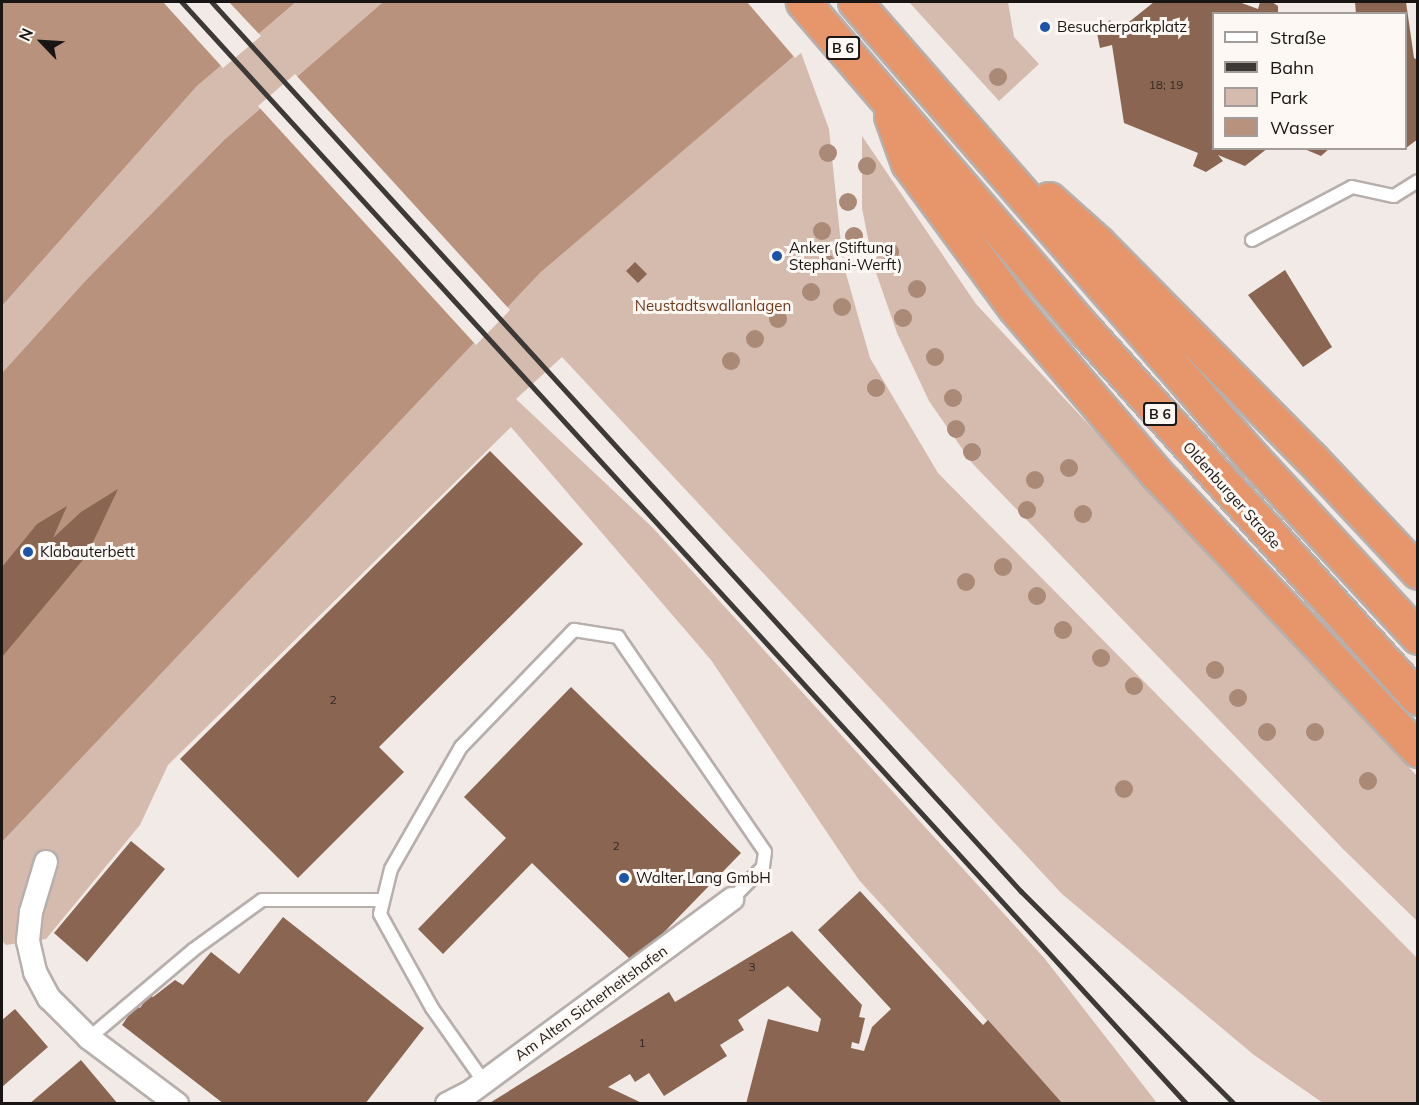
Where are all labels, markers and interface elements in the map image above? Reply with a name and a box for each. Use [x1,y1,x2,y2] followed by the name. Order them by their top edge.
[12,12,72,72] north arrow
[1212,12,1407,150] legend
[1057,18,1187,36] place label: Besucherparkplatz
[1038,20,1052,34] marker: Besucherparkplatz
[14,25,37,44] text: N
[1270,26,1326,49] text: Straße
[825,37,861,59] road number: B 6
[1270,56,1314,79] text: Bahn
[1149,78,1183,92] house number: 18; 19
[1270,86,1308,109] text: Park
[1270,116,1334,139] text: Wasser
[789,238,902,273] place label: Anker (Stiftung Stephani-Werft)
[770,249,784,263] marker: Anker (Stiftung Stephani-Werft)
[635,297,791,315] park label: Neustadtswallanlagen
[1142,403,1178,425] road number: B 6
[1179,438,1285,552] street label: Oldenburger Straße
[40,543,135,561] place label: Klabauterbett
[21,545,35,559] marker: Klabauterbett
[329,693,337,707] house number: 2
[612,839,620,853] house number: 2
[636,869,771,887] place label: Walter Lang GmbH
[617,871,631,885] marker: Walter Lang GmbH
[511,942,671,1064] street label: Am Alten Sicherheitshafen
[748,960,756,974] house number: 3
[638,1036,646,1050] house number: 1

